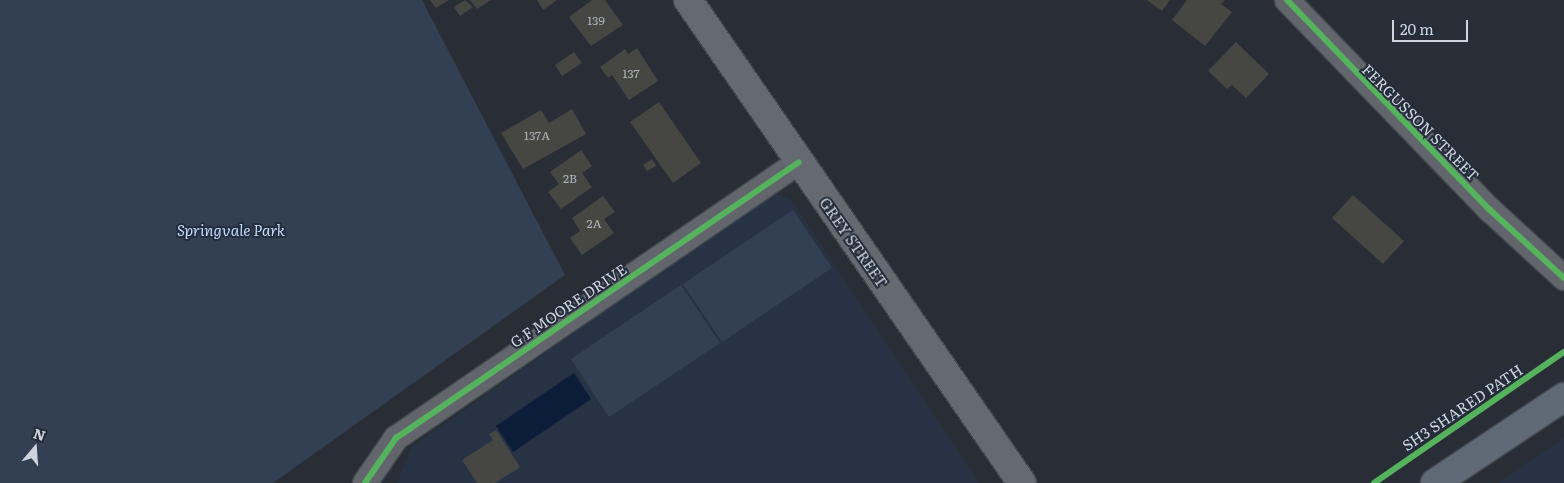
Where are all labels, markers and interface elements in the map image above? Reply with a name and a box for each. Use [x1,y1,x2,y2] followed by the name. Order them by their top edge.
[1394,10,1470,42] scale bar
[587,14,605,28] house number: 139
[1400,17,1434,40] text: 20 m
[1359,60,1483,184] street label: FERGUSSON STREET
[622,67,640,81] house number: 137
[524,129,550,143] house number: 137A
[563,172,577,186] house number: 2B
[816,194,892,290] street label: GREY STREET
[587,217,601,231] house number: 2A
[177,221,285,239] park label: Springvale Park
[506,259,630,351] street label: G F MOORE DRIVE
[1398,360,1526,454] street label: SH3 SHARED PATH
[31,422,48,445] text: N
[10,423,60,473] north arrow

